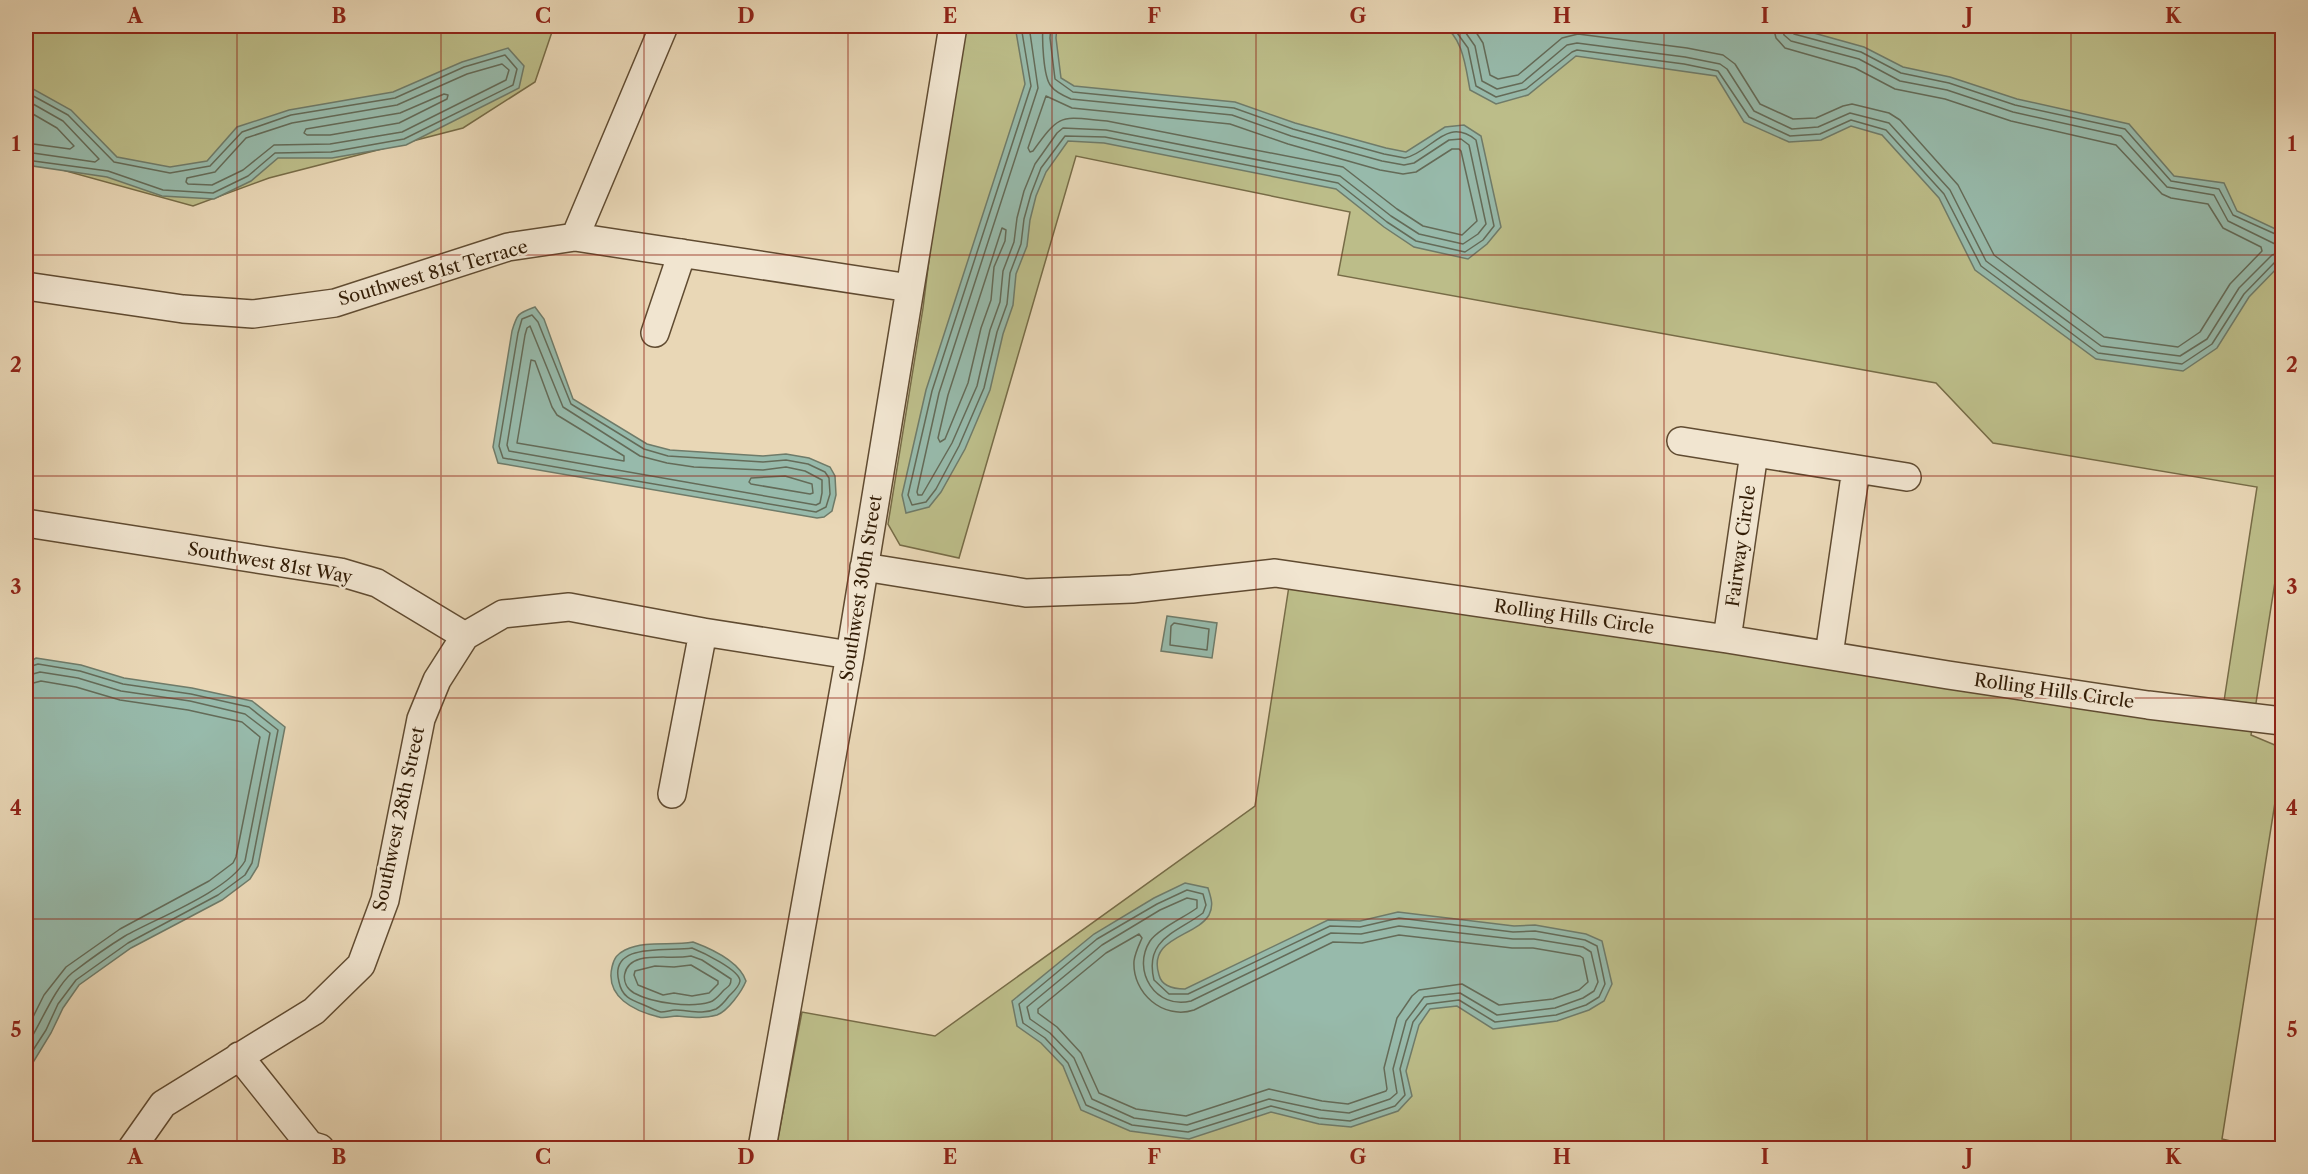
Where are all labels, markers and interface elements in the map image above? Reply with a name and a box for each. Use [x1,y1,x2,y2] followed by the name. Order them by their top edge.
[126,4,143,28] text: A
[332,4,347,28] text: B
[535,4,551,28] text: C
[737,4,755,28] text: D
[943,4,957,28] text: E
[1147,4,1161,28] text: F
[1350,4,1367,28] text: G
[1553,4,1571,28] text: H
[1761,4,1769,28] text: I
[1961,4,1973,28] text: J
[2165,4,2182,28] text: K
[12,132,21,156] text: 1
[2288,132,2297,156] text: 1
[336,235,530,311] street label: Southwest 81st Terrace
[10,353,22,377] text: 2
[2286,353,2298,377] text: 2
[1722,484,1760,608] street label: Fairway Circle
[835,493,887,683] street label: Southwest 30th Street
[186,538,355,589] street label: Southwest 81st Way
[10,575,22,599] text: 3
[2286,575,2298,599] text: 3
[1492,595,1656,639] street label: Rolling Hills Circle
[1972,669,2136,713] street label: Rolling Hills Circle
[369,724,429,913] street label: Southwest 28th Street
[10,796,22,820] text: 4
[2286,796,2298,820] text: 4
[10,1018,22,1042] text: 5
[2286,1018,2298,1042] text: 5
[126,1145,143,1169] text: A
[332,1145,347,1169] text: B
[535,1145,551,1169] text: C
[737,1145,755,1169] text: D
[943,1145,957,1169] text: E
[1147,1145,1161,1169] text: F
[1350,1145,1367,1169] text: G
[1553,1145,1571,1169] text: H
[1761,1145,1769,1169] text: I
[1961,1145,1973,1169] text: J
[2165,1145,2182,1169] text: K

